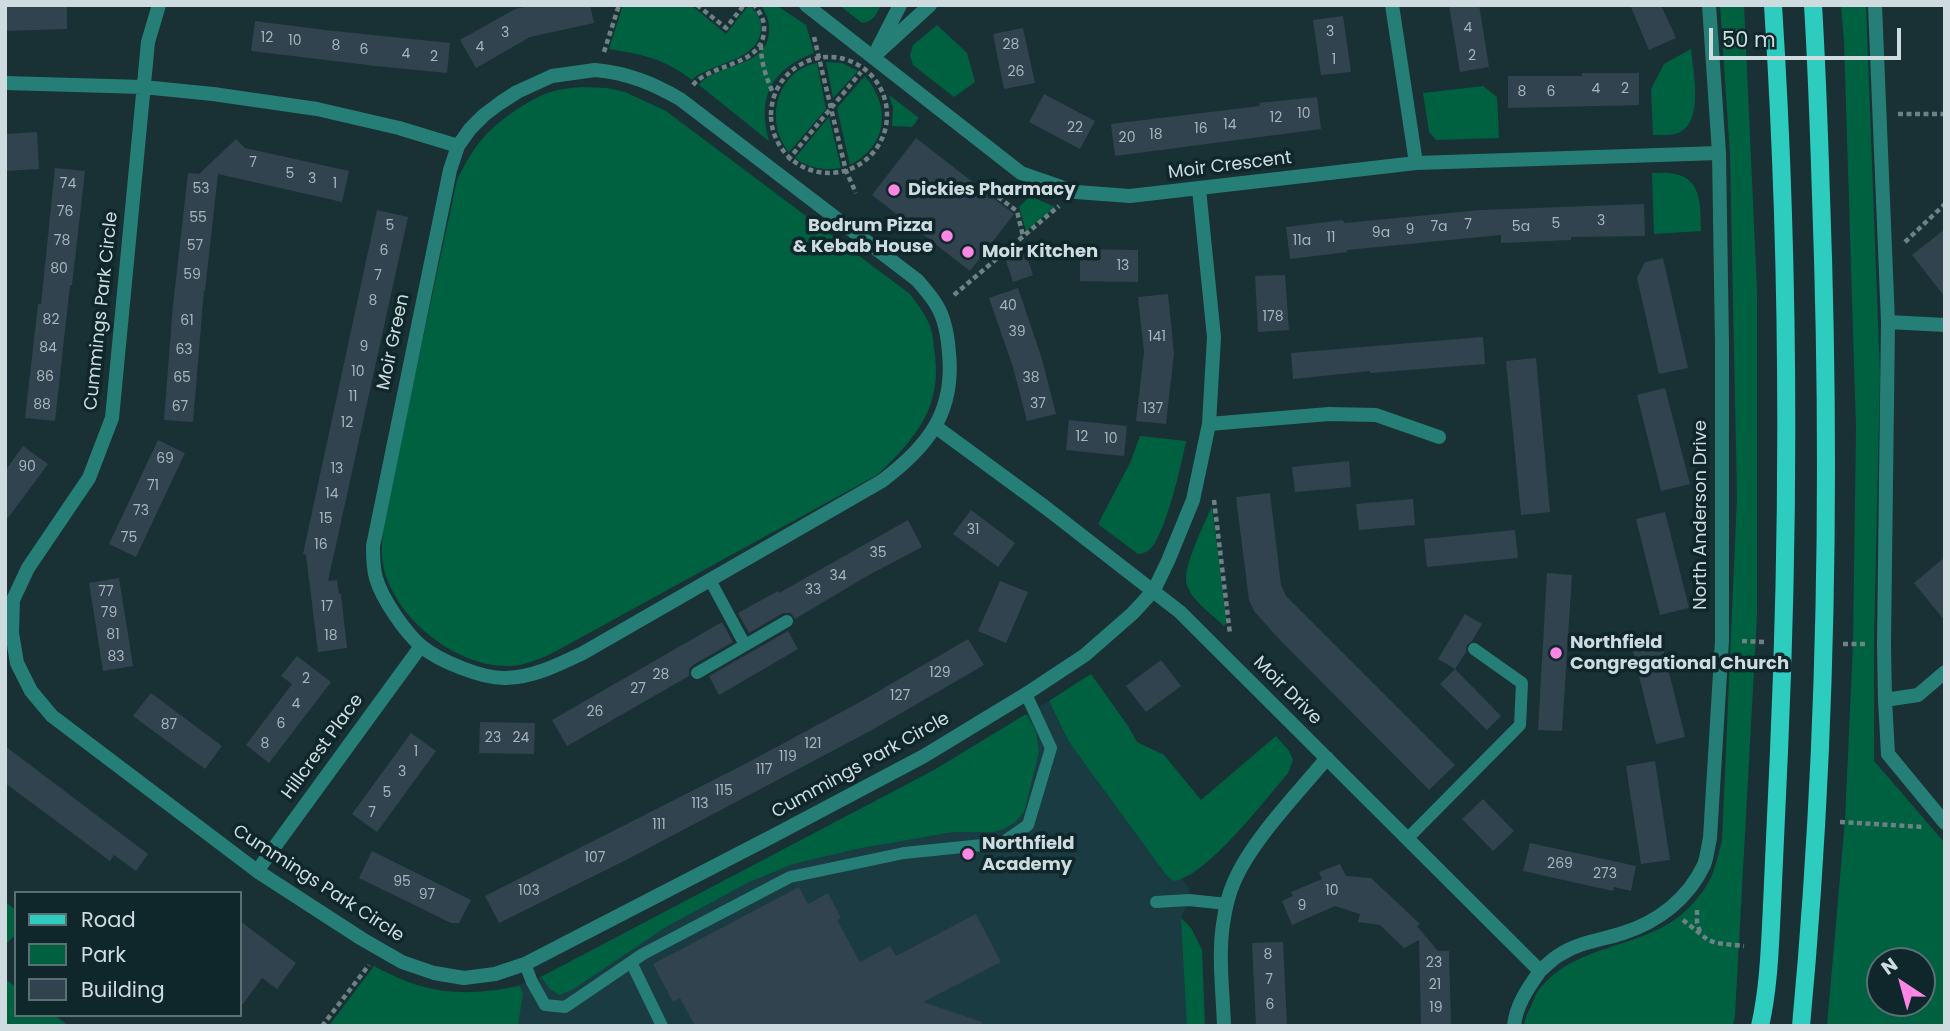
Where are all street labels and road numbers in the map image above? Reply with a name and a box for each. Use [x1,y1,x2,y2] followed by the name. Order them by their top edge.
[1167,148,1293,184] street label: Moir Crescent
[81,211,123,411] street label: Cummings Park Circle
[373,292,415,392] street label: Moir Green
[1690,420,1712,610] street label: North Anderson Drive
[1248,652,1326,730] street label: Moir Drive
[278,690,368,804] street label: Hillcrest Place
[768,708,954,824] street label: Cummings Park Circle
[228,821,408,947] street label: Cummings Park Circle

